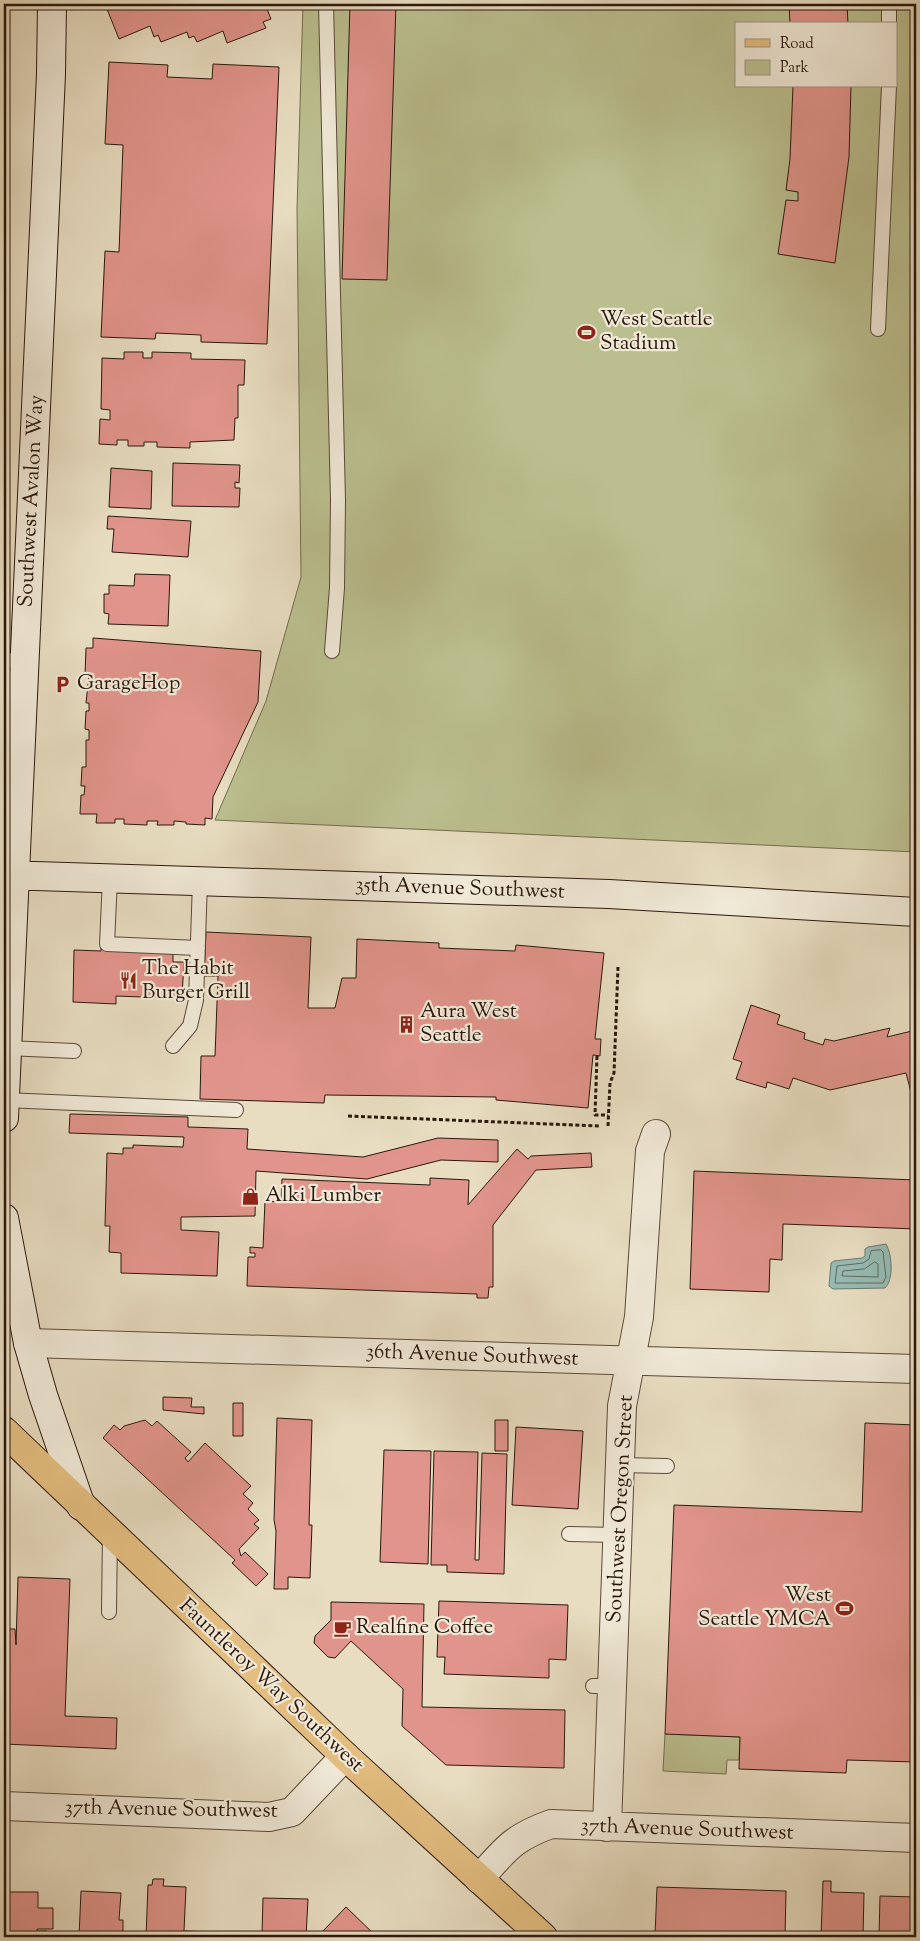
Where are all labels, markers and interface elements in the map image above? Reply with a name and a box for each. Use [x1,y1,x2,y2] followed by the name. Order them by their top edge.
[735,22,898,88] legend
[780,34,814,55] text: Road
[780,58,809,79] text: Park
[600,305,713,359] place label: West Seattle Stadium
[576,322,596,342] sports icon: West Seattle Stadium
[11,393,53,608] street label: Southwest Avalon Way
[77,669,180,699] place label: GarageHop
[53,674,73,694] parking icon: GarageHop
[355,870,565,908] street label: 35th Avenue Southwest
[142,954,250,1008] place label: The Habit Burger Grill
[118,971,138,991] restaurant icon: The Habit Burger Grill
[420,997,517,1051] place label: Aura West Seattle
[396,1014,416,1034] building icon: Aura West Seattle
[265,1181,381,1211] place label: Alki Lumber
[241,1186,261,1206] shop icon: Alki Lumber
[365,1337,579,1375] street label: 36th Avenue Southwest
[600,1394,642,1624] street label: Southwest Oregon Street
[698,1581,831,1635] place label: West Seattle YMCA
[172,1592,370,1780] street label: Fauntleroy Way Southwest
[835,1598,855,1618] sports icon: West Seattle YMCA
[356,1613,493,1643] place label: Realfine Coffee
[332,1618,352,1638] cafe icon: Realfine Coffee
[64,1793,278,1827] street label: 37th Avenue Southwest
[580,1811,794,1849] street label: 37th Avenue Southwest

